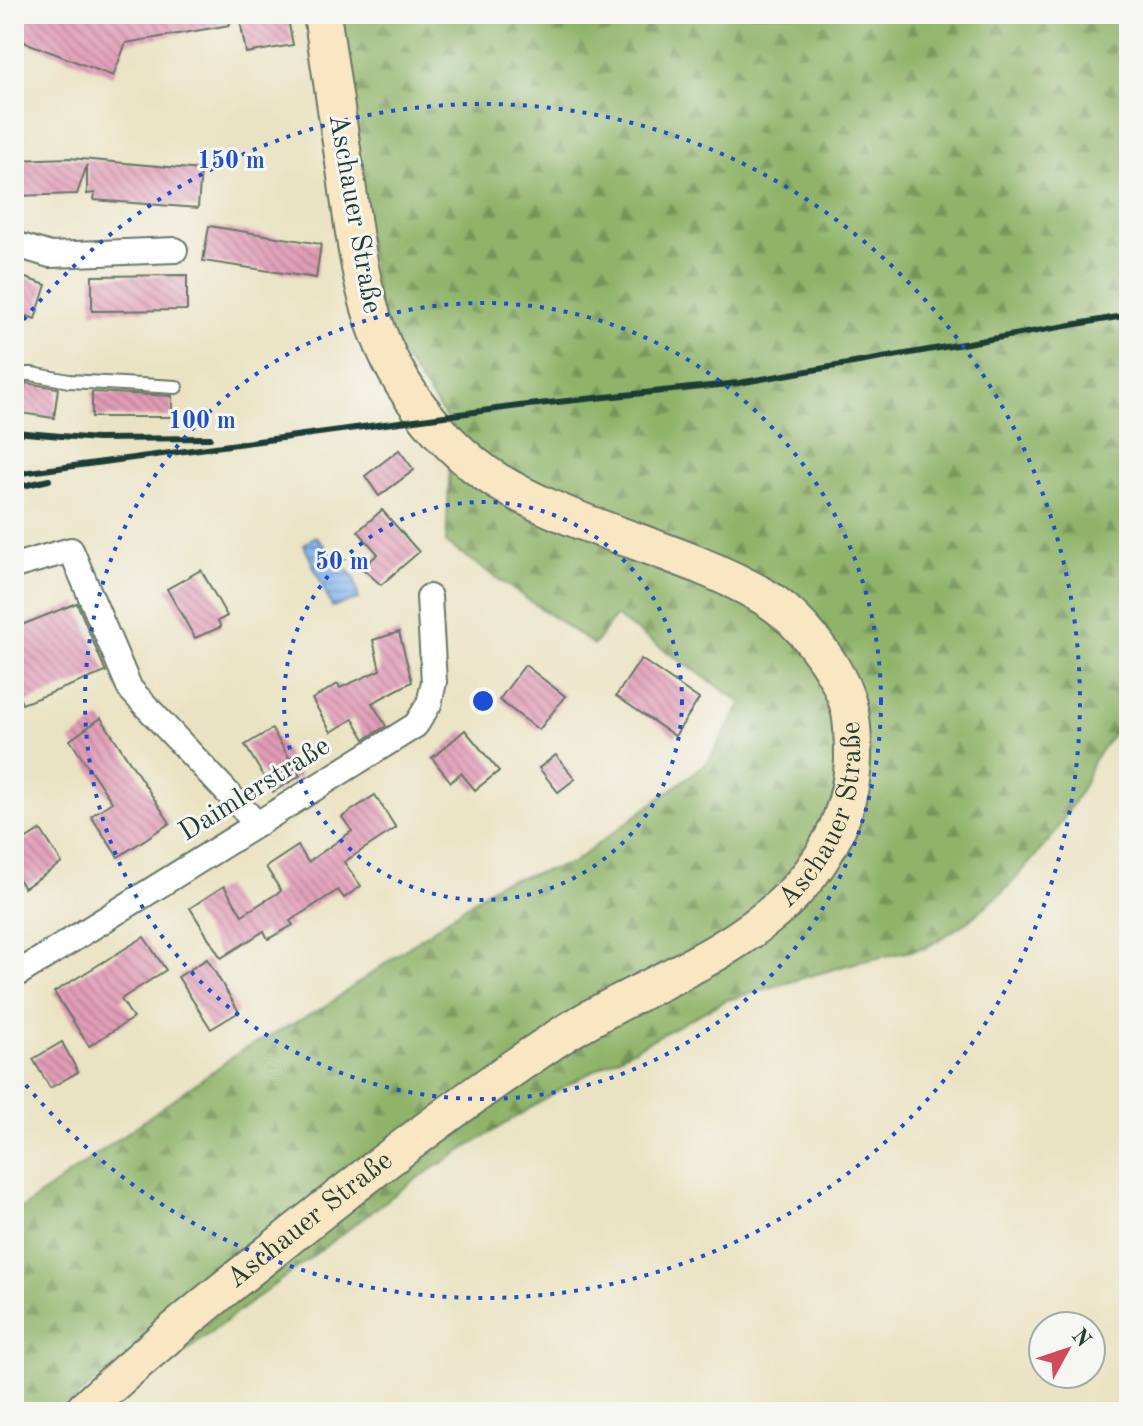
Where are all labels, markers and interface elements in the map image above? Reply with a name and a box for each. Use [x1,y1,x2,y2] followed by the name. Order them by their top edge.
[323,112,385,316] street label: Aschauer Straße
[197,149,265,174] text: 150 m
[168,410,236,434] text: 100 m
[315,550,369,575] text: 50 m
[469,687,497,715] centre of rings
[773,720,867,914] street label: Aschauer Straße
[175,732,335,848] street label: Daimlerstraße
[222,1147,398,1294] street label: Aschauer Straße
[1027,1310,1107,1390] north arrow
[1067,1325,1095,1352] text: N

